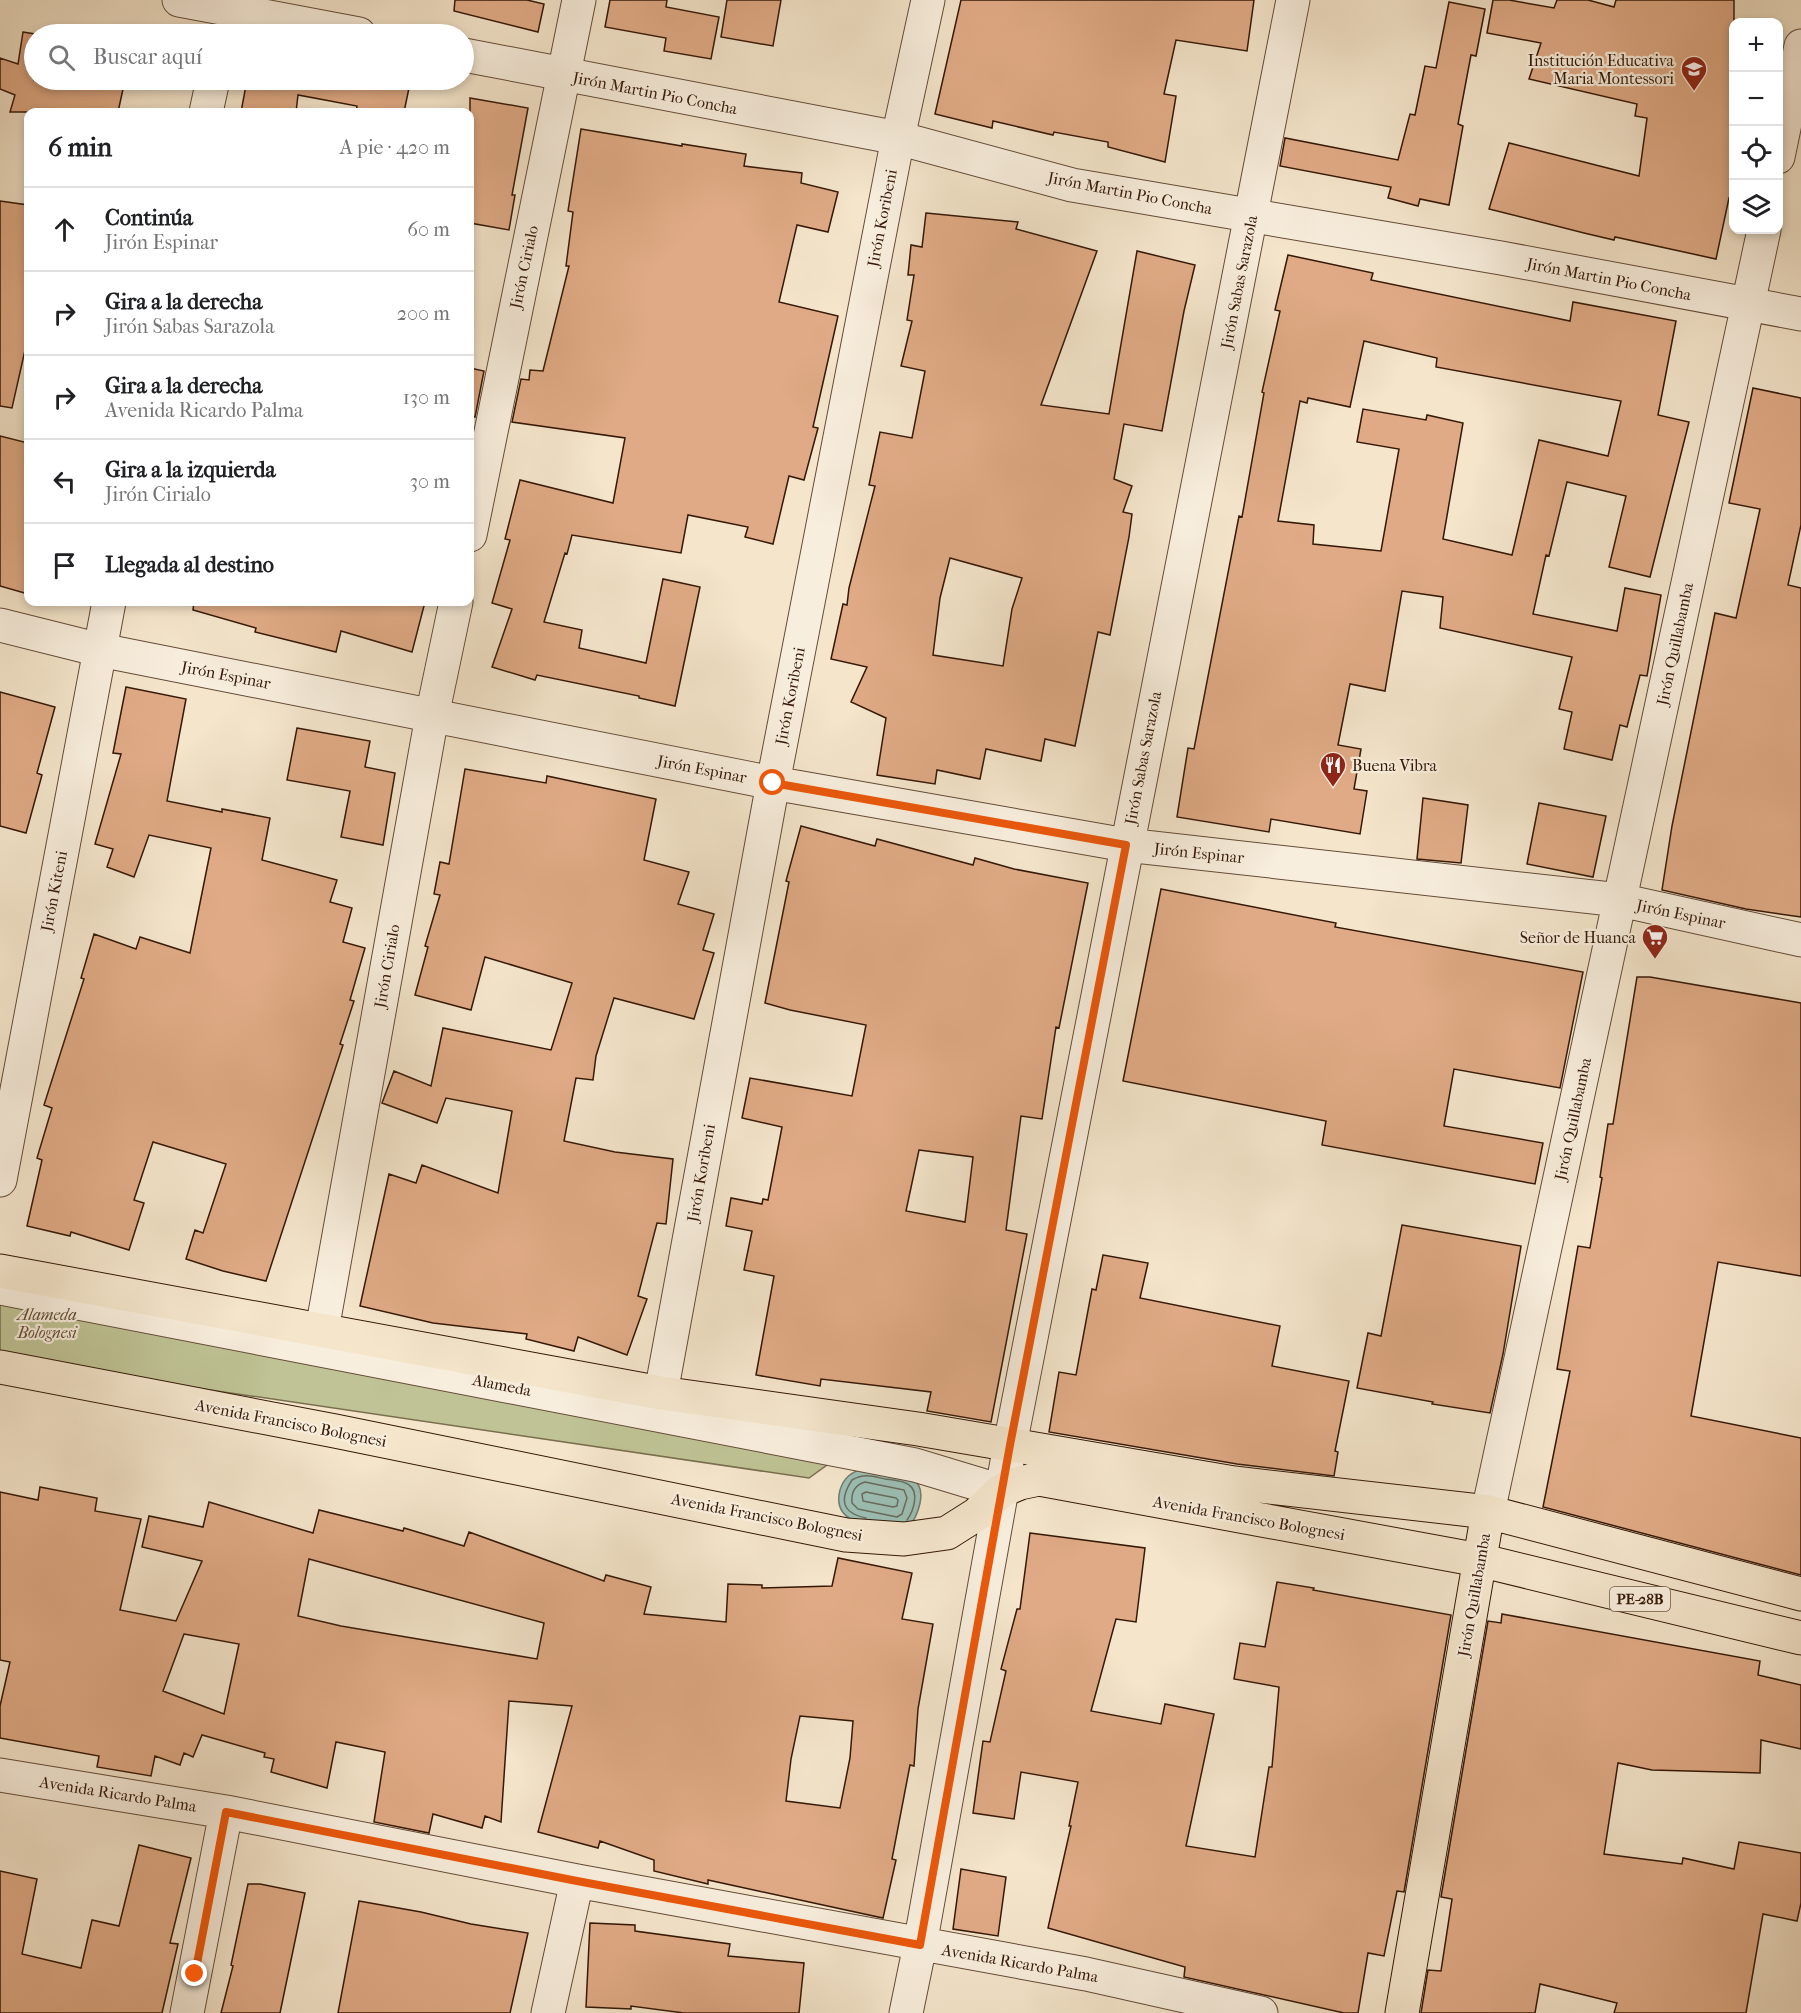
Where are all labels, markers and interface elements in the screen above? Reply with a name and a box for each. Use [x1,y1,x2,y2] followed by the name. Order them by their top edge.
[1729,18,1783,234] map controls
[1729,18,1783,72] button: +
[24,24,474,90] search box
[45,41,78,74] icon: search
[93,44,202,70] text: Buscar aquí
[1528,51,1675,88] place label: Institución Educativa Maria Montessori
[1679,54,1709,92] school or university icon: Institución Educativa Maria Montessori
[569,67,739,118] street label: Jirón Martin Pio Concha
[1729,72,1783,126] button: −
[1729,126,1783,180] button: locate
[48,132,112,163] text: 6 min
[340,136,450,159] text: A pie · 420 m
[863,167,901,270] street label: Jirón Koribeni
[1044,167,1214,218] street label: Jirón Martin Pio Concha
[1729,180,1783,234] button: layers
[105,205,193,231] text: Continúa
[48,213,81,246] icon: ahead
[1216,213,1261,352] street label: Jirón Sabas Sarazola
[407,218,450,241] text: 60 m
[505,224,542,312] street label: Jirón Cirialo
[105,231,218,254] text: Jirón Espinar
[1523,253,1693,304] street label: Jirón Martin Pio Concha
[105,289,262,315] text: Gira a la derecha
[48,297,81,330] icon: right
[397,302,450,325] text: 200 m
[105,315,274,338] text: Jirón Sabas Sarazola
[105,373,262,399] text: Gira a la derecha
[48,381,81,414] icon: right
[403,386,450,409] text: 130 m
[105,399,303,422] text: Avenida Ricardo Palma
[105,457,276,483] text: Gira a la izquierda
[48,465,81,498] icon: left
[410,470,450,493] text: 30 m
[105,483,211,506] text: Jirón Cirialo
[48,549,81,582] icon: arrive
[105,552,274,578] text: Llegada al destino
[1652,580,1697,709] street label: Jirón Quillabamba
[771,645,809,748] street label: Jirón Koribeni
[178,657,272,693] street label: Jirón Espinar
[1120,689,1165,828] street label: Jirón Sabas Sarazola
[1318,750,1348,788] restaurant icon: Buena Vibra
[654,751,748,787] street label: Jirón Espinar
[1352,756,1437,775] place label: Buena Vibra
[759,769,785,795] route start
[1151,839,1245,867] street label: Jirón Espinar
[36,849,71,935] street label: Jirón Kiteni
[1633,895,1727,933] street label: Jirón Espinar
[1640,922,1670,960] supermarket icon: Señor de Huanca
[370,923,404,1011] street label: Jirón Cirialo
[1520,928,1637,947] place label: Señor de Huanca
[1550,1055,1595,1184] street label: Jirón Quillabamba
[683,1122,719,1225] street label: Jirón Koribeni
[15,1305,78,1342] park label: Alameda Bolognesi
[470,1370,534,1400] street label: Alameda
[193,1395,389,1451] street label: Avenida Francisco Bolognesi
[669,1489,865,1545] street label: Avenida Francisco Bolognesi
[1151,1492,1347,1544] street label: Avenida Francisco Bolognesi
[1453,1531,1494,1660] street label: Jirón Quillabamba
[1610,1587,1670,1611] road number: PE-28B
[37,1772,198,1816] street label: Avenida Ricardo Palma
[939,1940,1100,1986] street label: Avenida Ricardo Palma
[181,1960,207,1986] route end

